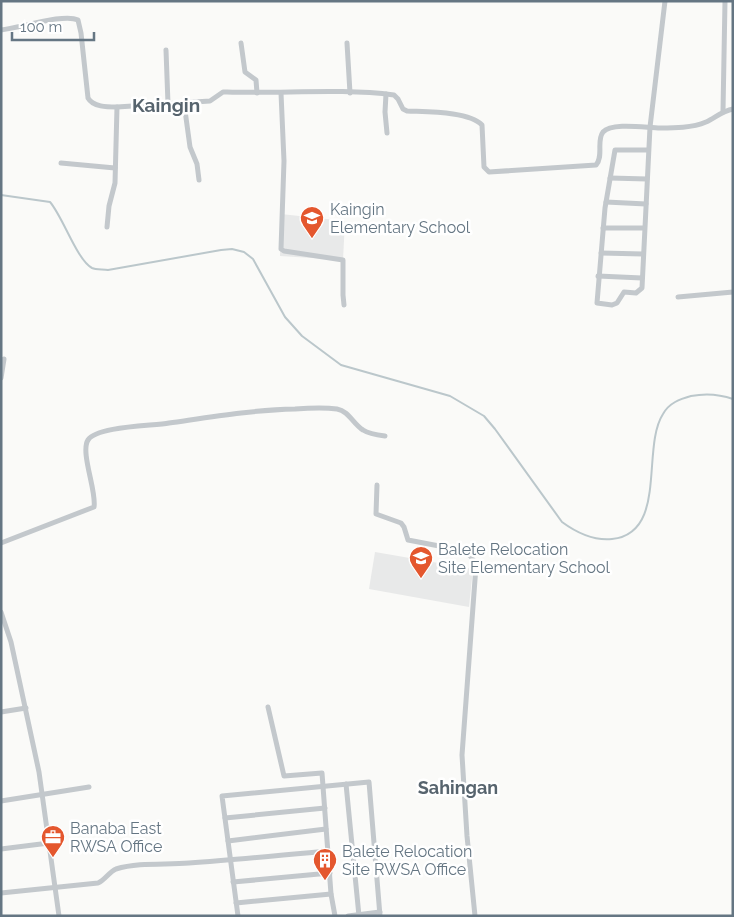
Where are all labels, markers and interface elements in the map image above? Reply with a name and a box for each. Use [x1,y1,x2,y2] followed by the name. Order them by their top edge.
[12,10,95,42] scale bar
[20,18,62,36] text: 100 m
[132,94,200,116] district label: Kaingin
[330,200,471,237] place label: Kaingin Elementary School
[299,205,325,239] school or university icon: Kaingin Elementary School
[438,540,611,577] place label: Balete Relocation Site Elementary School
[408,545,434,579] school or university icon: Balete Relocation Site Elementary School
[418,777,498,798] district label: Sahingan
[70,819,162,856] place label: Banaba East RWSA Office
[40,824,66,858] office icon: Banaba East RWSA Office
[342,842,472,879] place label: Balete Relocation Site RWSA Office
[312,847,338,881] building icon: Balete Relocation Site RWSA Office

